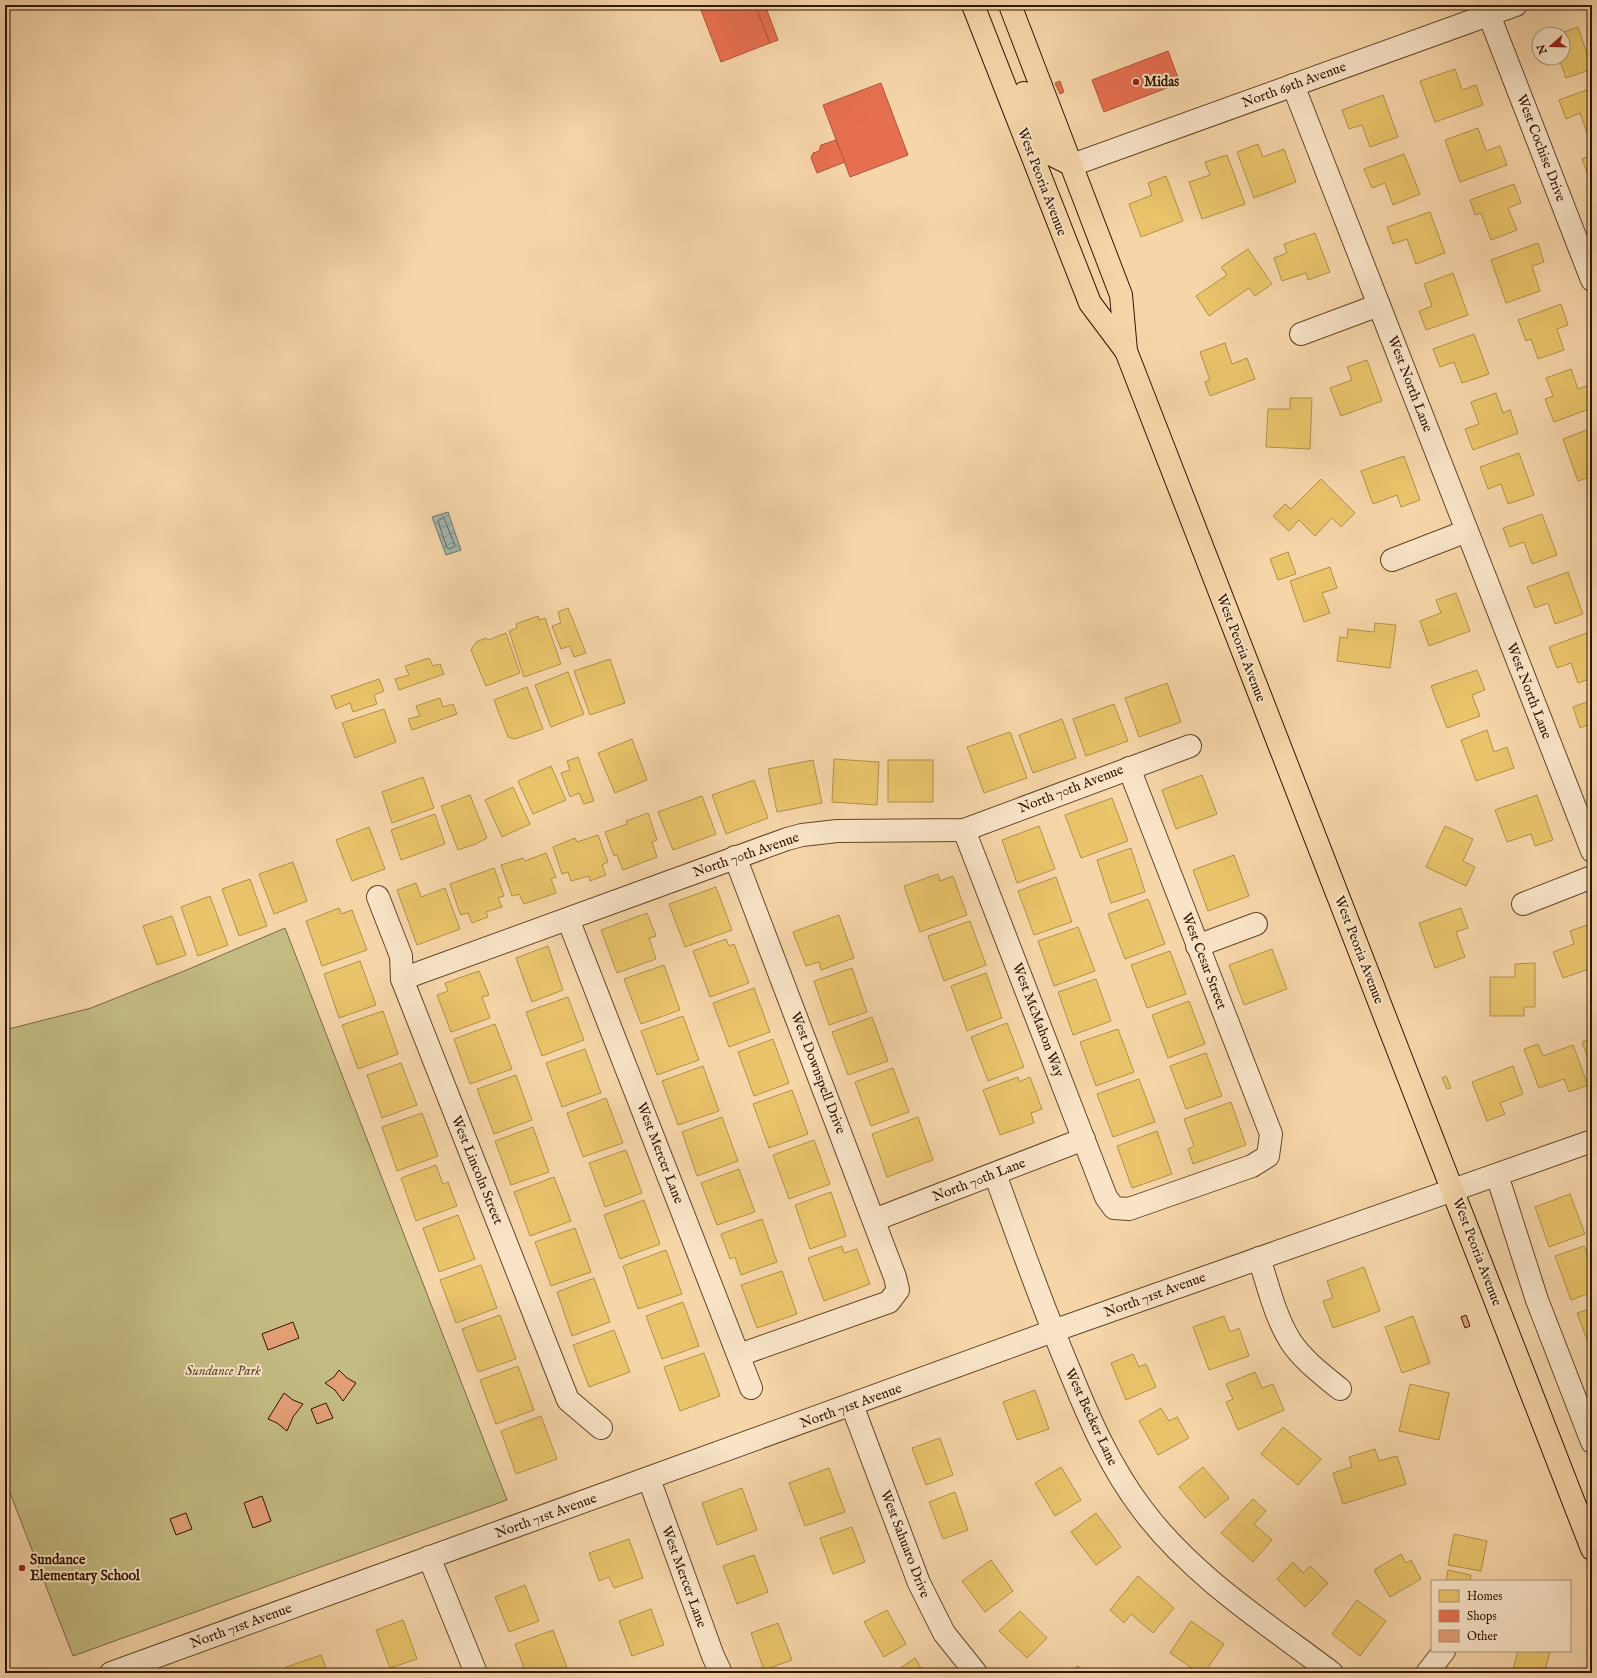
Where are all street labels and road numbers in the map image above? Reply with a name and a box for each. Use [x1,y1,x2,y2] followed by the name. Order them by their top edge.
[1239,58,1349,112] street label: North 69th Avenue
[1512,92,1570,205] street label: West Cochise Drive
[1013,125,1071,239] street label: West Peoria Avenue
[1383,333,1437,435] street label: West North Lane
[1212,591,1270,705] street label: West Peoria Avenue
[1502,640,1556,742] street label: West North Lane
[1016,760,1127,817] street label: North 70th Avenue
[690,828,802,882] street label: North 70th Avenue
[1330,893,1388,1007] street label: West Peoria Avenue
[1177,910,1231,1012] street label: West Cesar Street
[1008,960,1068,1080] street label: West McMahon Way
[786,1009,850,1137] street label: West Downspell Drive
[632,1100,688,1207] street label: West Mercer Lane
[447,1113,507,1227] street label: West Lincoln Street
[930,1154,1029,1206] street label: North 70th Lane
[1448,1195,1506,1309] street label: West Peoria Avenue
[1102,1268,1209,1322] street label: North 71st Avenue
[1061,1365,1122,1469] street label: West Becker Lane
[798,1379,905,1433] street label: North 71st Avenue
[876,1488,934,1601] street label: West Sahuaro Drive
[493,1489,600,1543] street label: North 71st Avenue
[657,1524,711,1631] street label: West Mercer Lane
[188,1599,295,1653] street label: North 71st Avenue

